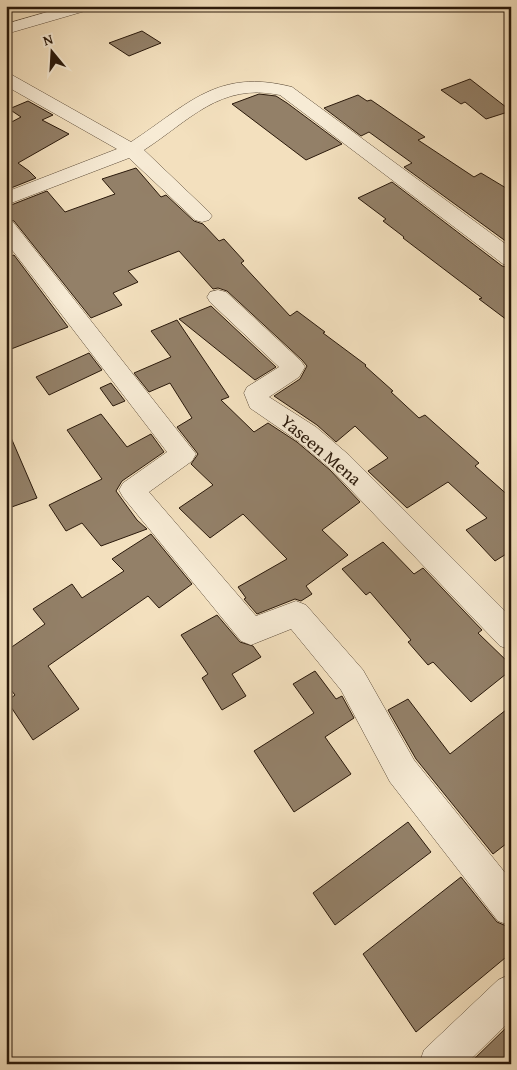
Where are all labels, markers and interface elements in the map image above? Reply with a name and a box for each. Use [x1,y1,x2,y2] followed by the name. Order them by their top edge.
[28,28,78,78] north arrow
[40,28,56,51] text: N
[275,408,368,492] street label: Yaseen Mena

